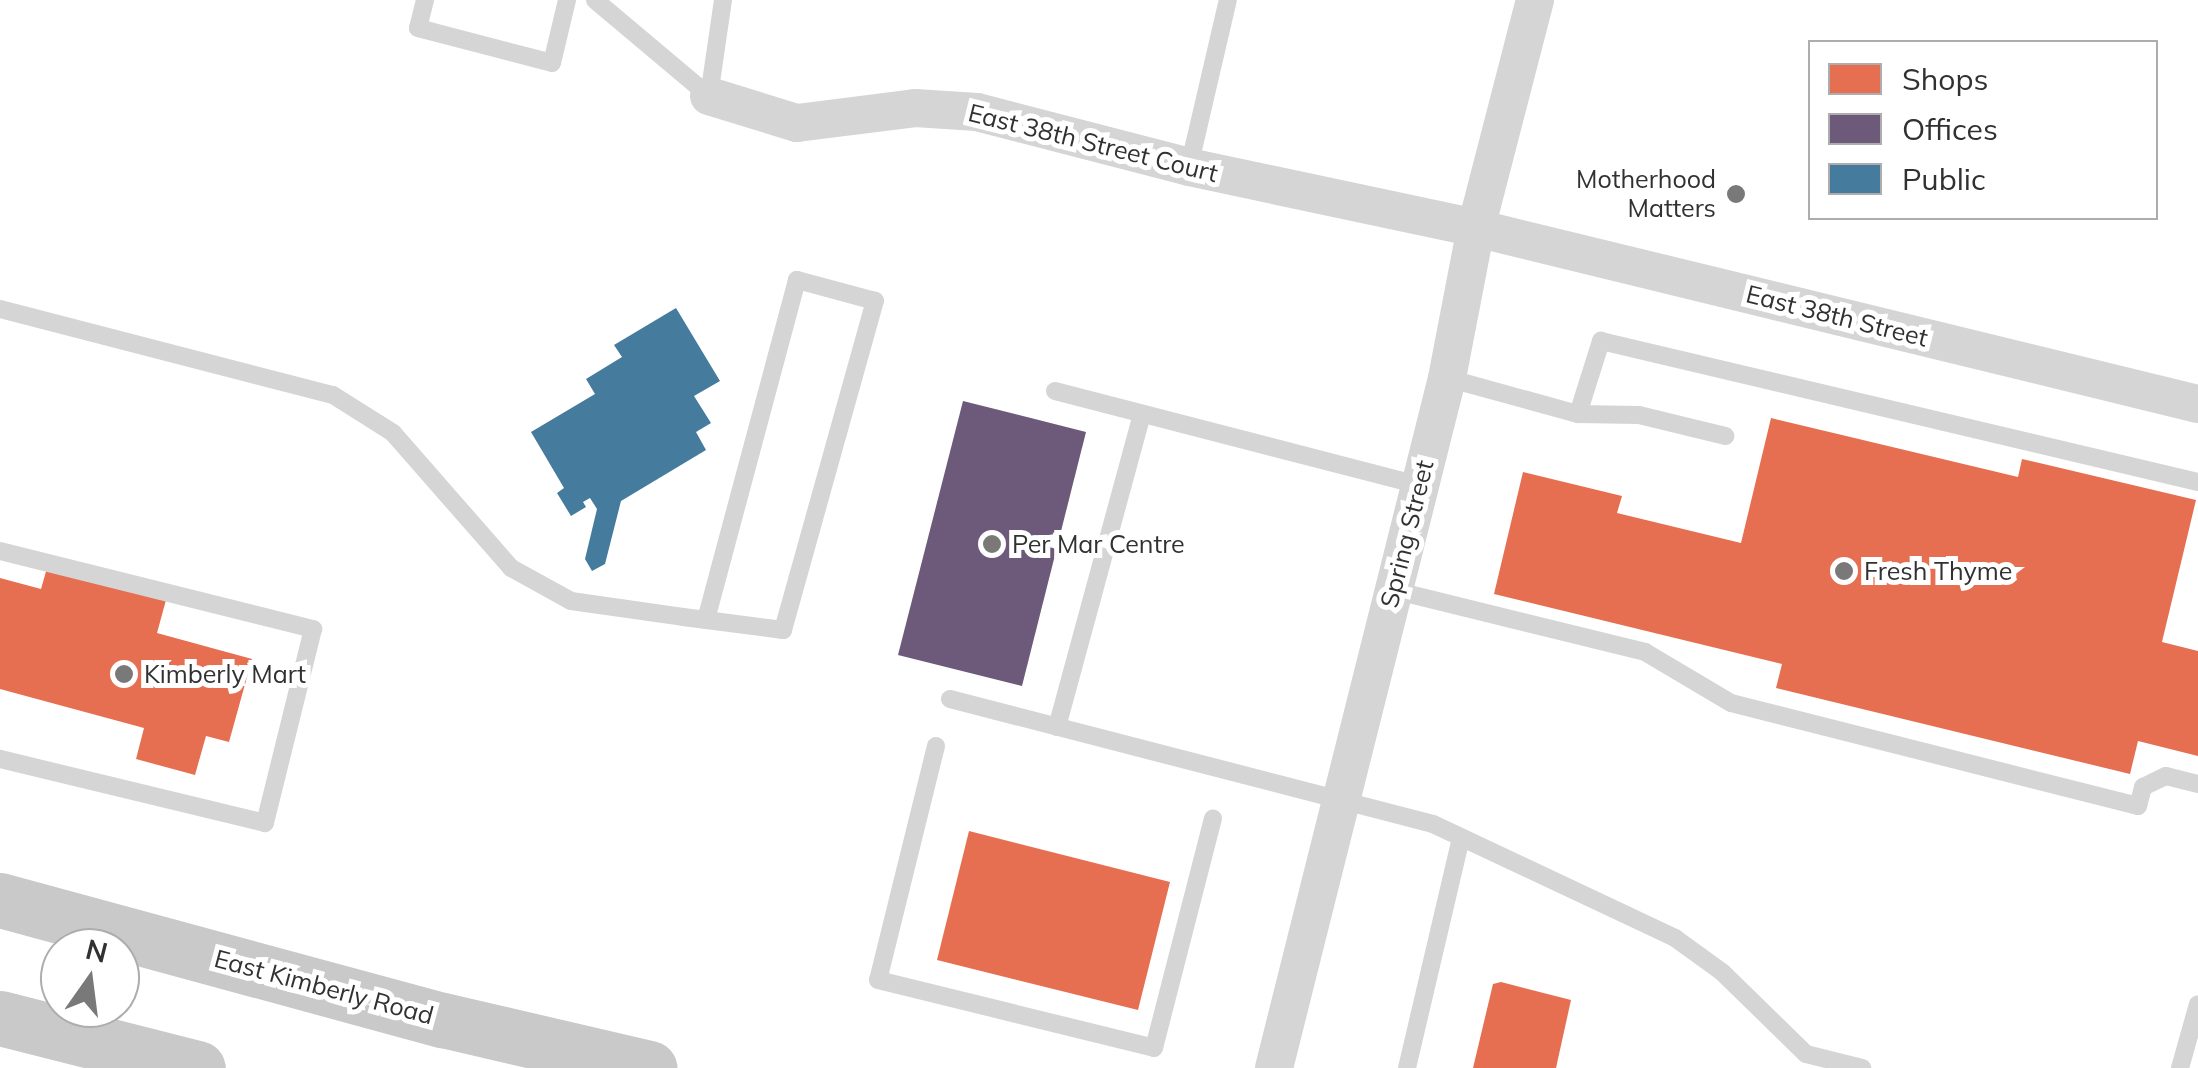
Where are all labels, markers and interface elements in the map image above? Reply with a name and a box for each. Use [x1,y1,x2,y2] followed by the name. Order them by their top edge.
[1808,40,2158,220] legend
[1902,60,1988,98] text: Shops
[965,97,1221,189] street label: East 38th Street Court
[1902,110,1998,148] text: Offices
[1902,160,1986,198] text: Public
[1576,165,1716,224] place label: Motherhood Matters
[1725,183,1747,205] marker: Motherhood Matters
[1743,279,1931,353] street label: East 38th Street
[1374,457,1440,611] street label: Spring Street
[1012,529,1185,559] place label: Per Mar Centre
[981,533,1003,555] marker: Per Mar Centre
[1864,556,2012,586] place label: Fresh Thyme
[1833,560,1855,582] marker: Fresh Thyme
[144,659,306,689] place label: Kimberly Mart
[113,663,135,685] marker: Kimberly Mart
[40,928,140,1028] north arrow
[82,931,111,970] text: N
[211,943,437,1031] street label: East Kimberly Road

